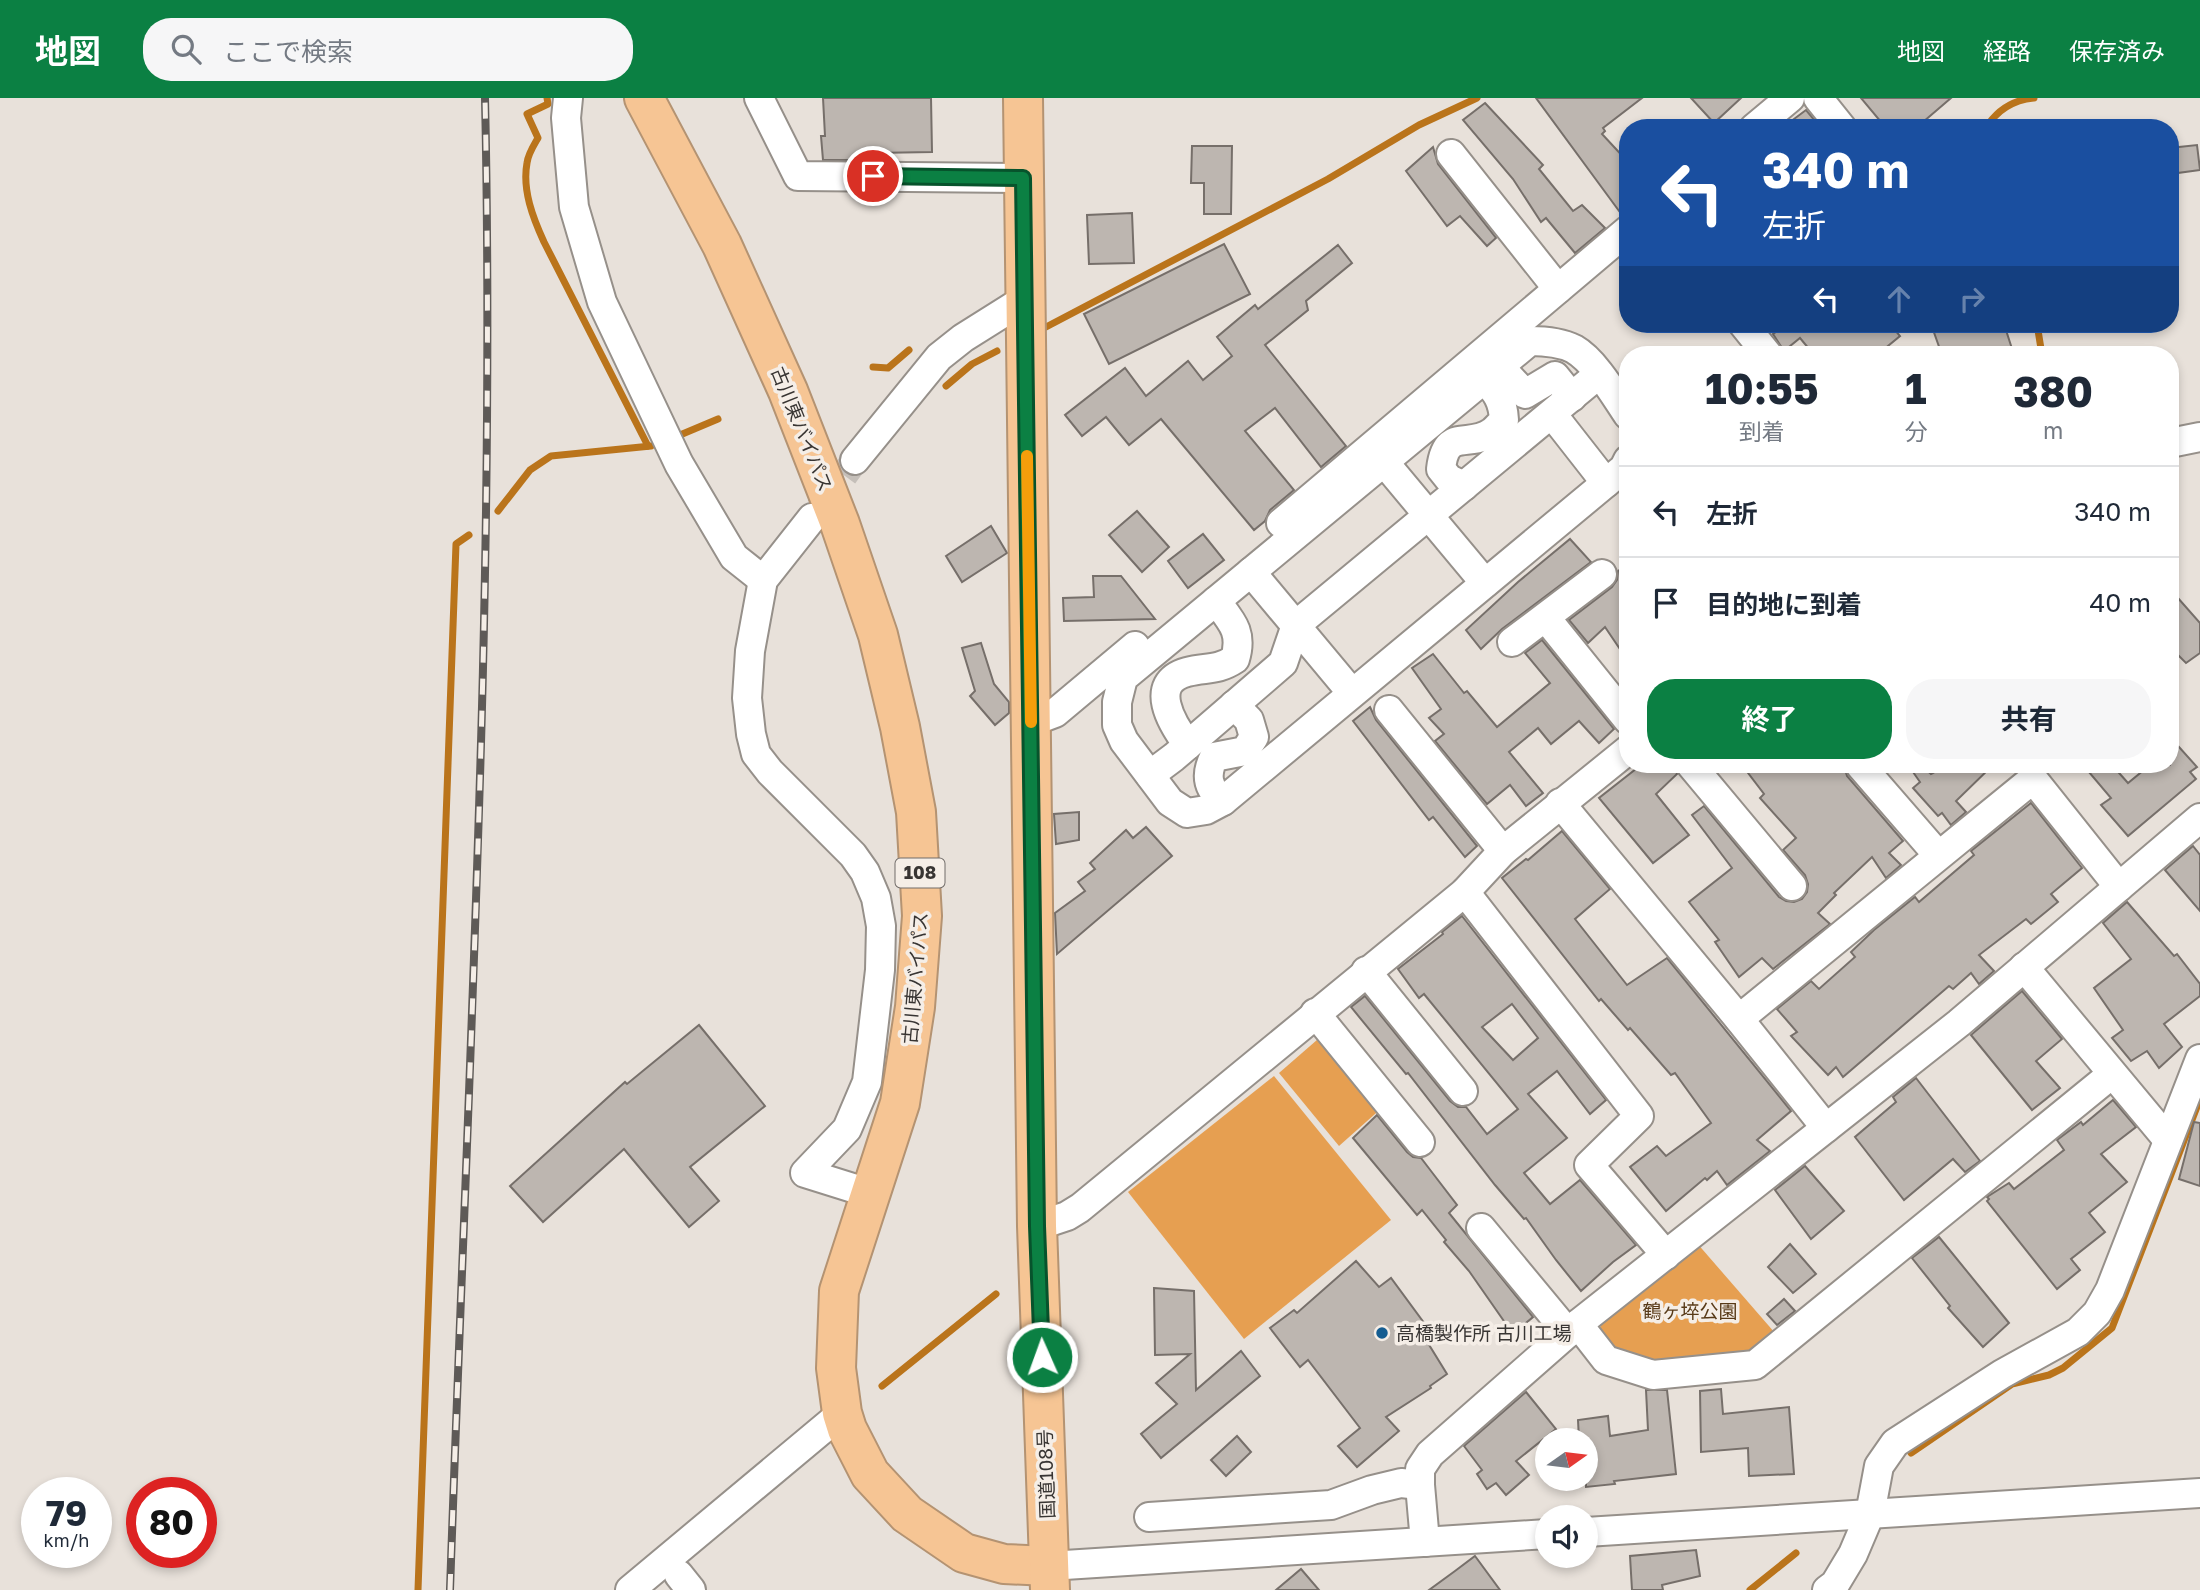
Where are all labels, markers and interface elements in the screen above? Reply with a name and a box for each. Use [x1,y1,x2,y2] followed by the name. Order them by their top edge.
[143,18,633,81] search box
[167,30,205,68] icon: search
[35,31,101,70] text: 地図
[223,36,353,67] text: ここで検索
[1897,36,1945,65] text: 地図
[1983,36,2031,65] text: 経路
[2069,36,2165,65] text: 保存済み
[1762,140,1910,199] text: 340 m
[843,146,903,206] pin
[1647,147,1738,238] icon: left
[854,157,892,195] icon: arrive
[1762,206,1826,244] text: 左折
[1807,280,1845,318] icon: left
[1880,280,1918,318] icon: ahead
[1953,280,1991,318] icon: right
[767,363,838,495] street label: 古川東バイパス
[1705,363,1819,413] text: 10:55
[1905,363,1927,413] text: 1
[2013,366,2093,416] text: 380
[2043,416,2063,444] text: m
[1739,417,1785,445] text: 到着
[1904,417,1927,445] text: 分
[1647,493,1685,531] icon: left
[2074,496,2151,527] text: 340 m
[1706,498,1758,529] text: 左折
[1647,584,1685,622] icon: arrive
[2090,587,2151,618] text: 40 m
[1706,589,1862,620] text: 目的地に到着
[1647,679,1892,759] button: 終了
[1906,679,2151,759] button: 共有
[895,858,944,888] road number: 108
[897,911,932,1045] street label: 古川東バイパス
[1642,1299,1738,1322] park label: 鶴ヶ埣公園
[1005,1320,1079,1394] position arrow
[1396,1321,1572,1344] place label: 高橋製作所 古川工場
[1374,1325,1390,1341] marker: 高橋製作所 古川工場
[1535,1428,1598,1491] north arrow
[1535,1428,1598,1568] map controls
[1032,1429,1059,1519] street label: 国道108号
[126,1477,217,1568] speed limit sign: 80
[46,1492,87,1534] text: 79
[1535,1505,1598,1568] button: sound
[44,1529,89,1551] text: km/h

